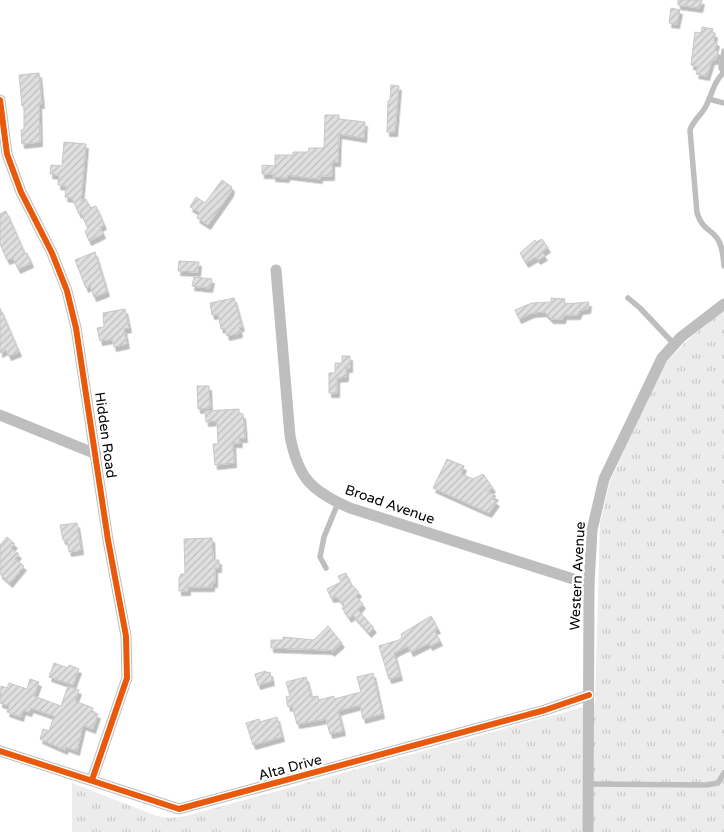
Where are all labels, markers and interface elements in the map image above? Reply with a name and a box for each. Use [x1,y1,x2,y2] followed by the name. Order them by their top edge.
[91,391,120,479] street label: Hidden Road
[343,481,437,528] street label: Broad Avenue
[566,521,589,631] street label: Western Avenue
[256,751,324,784] street label: Alta Drive

